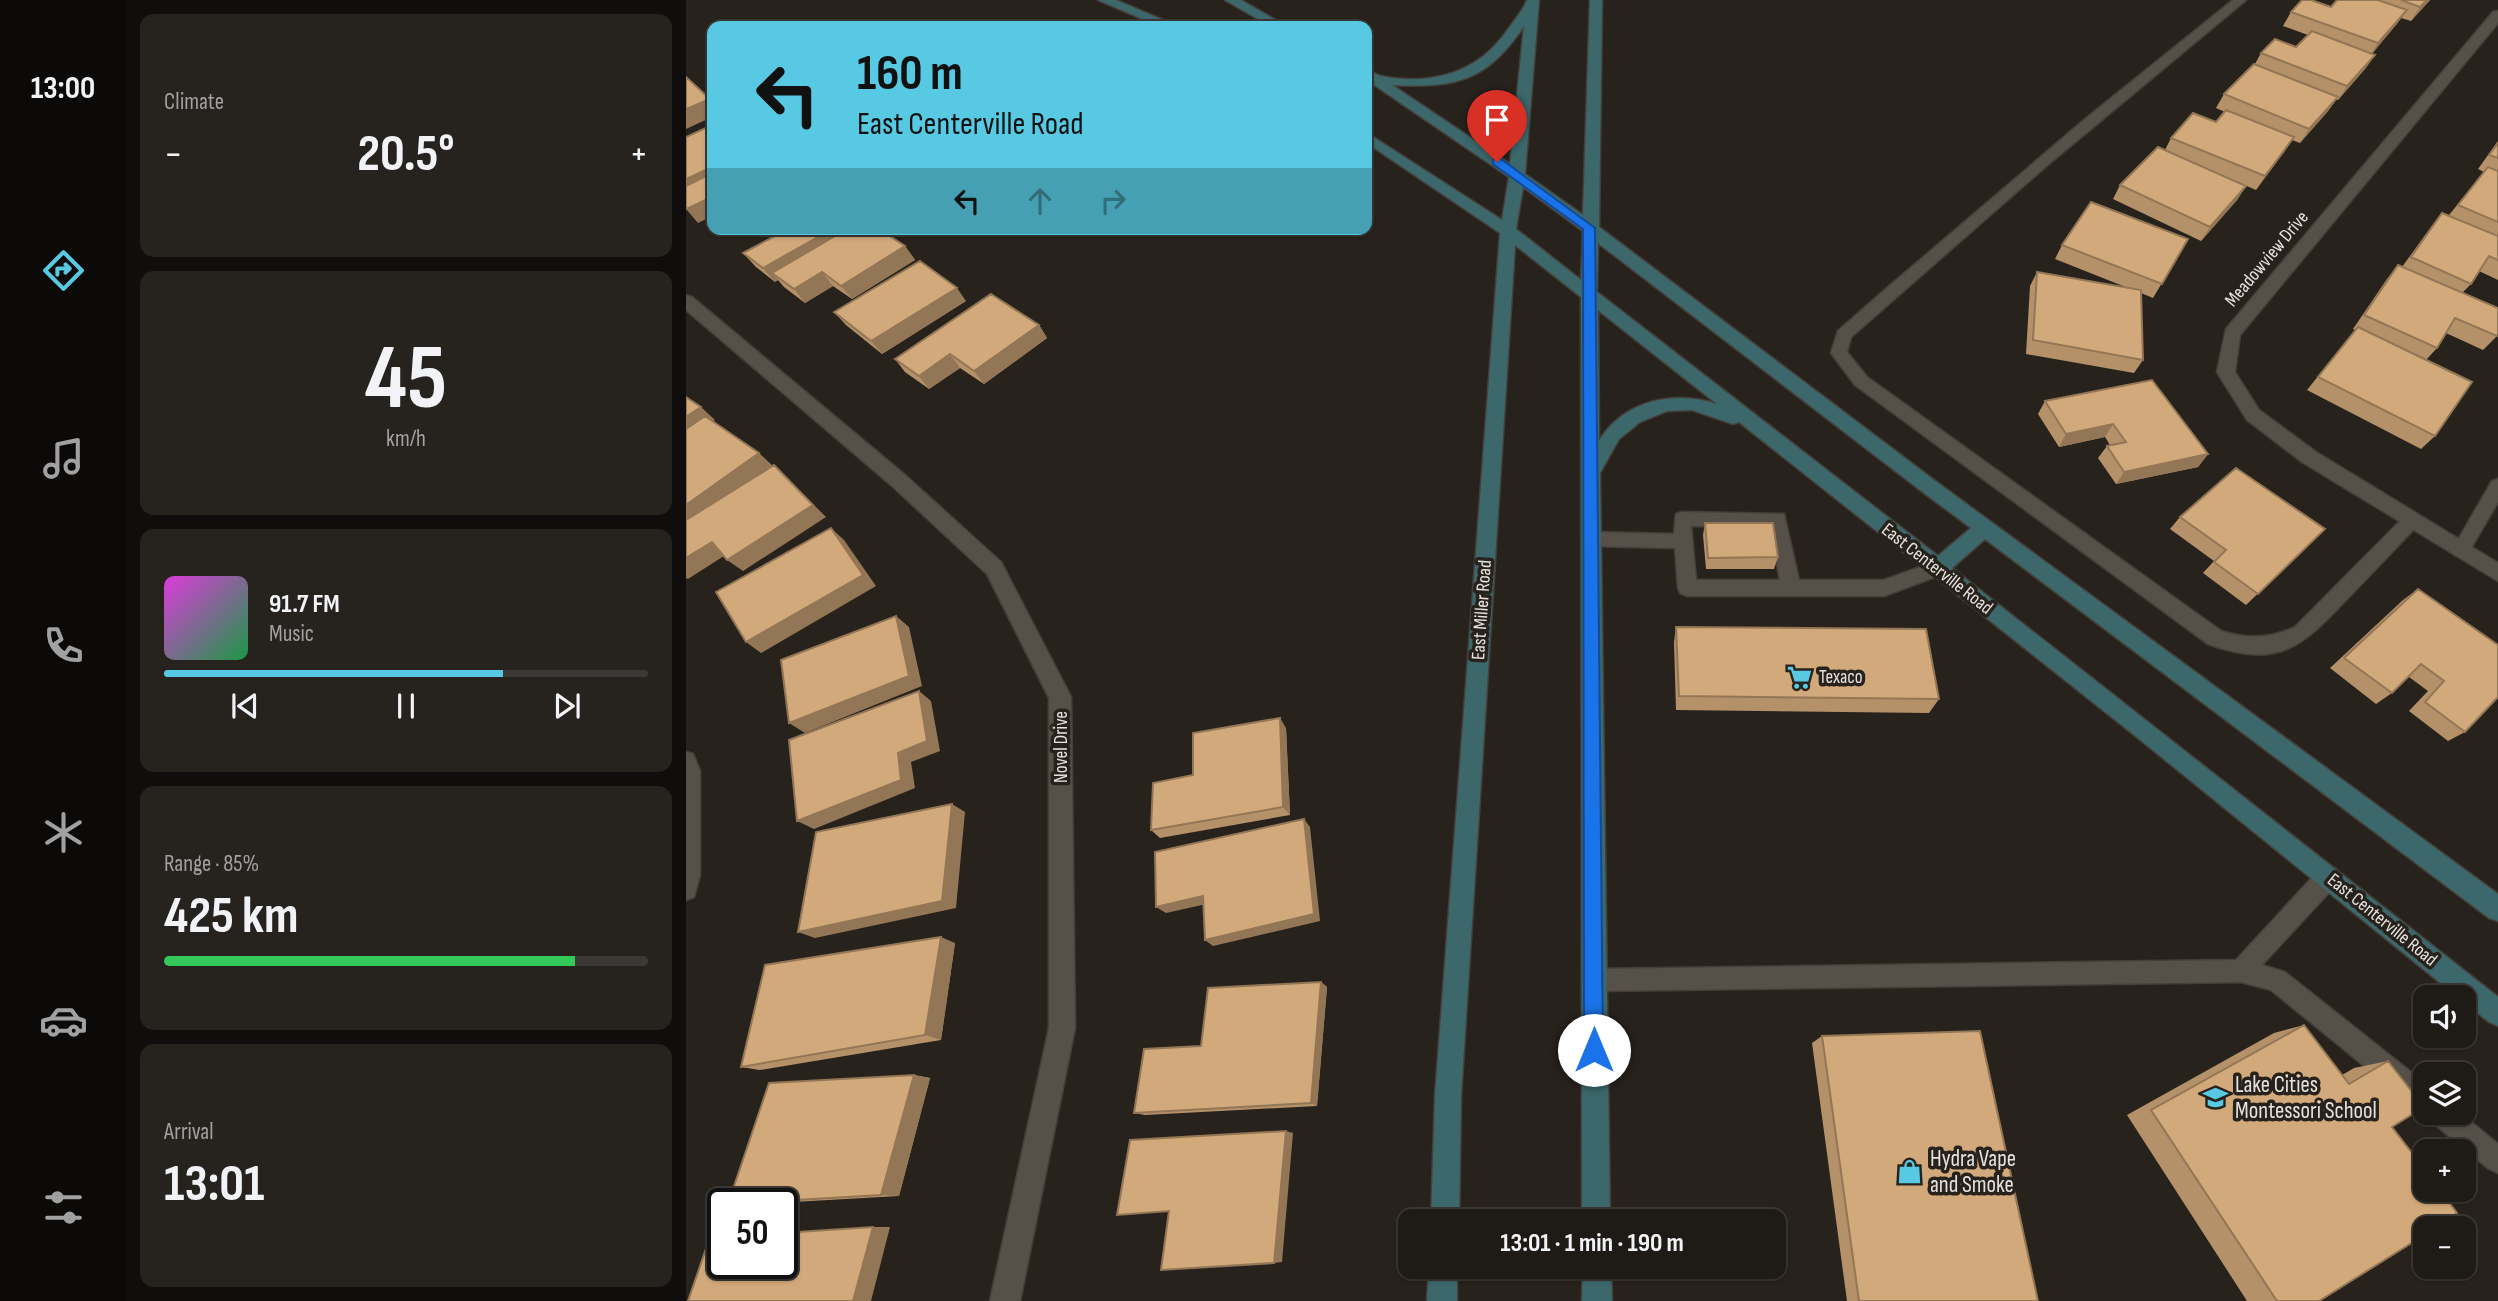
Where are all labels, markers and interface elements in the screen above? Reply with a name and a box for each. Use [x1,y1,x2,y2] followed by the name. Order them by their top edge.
[857,45,963,104] text: 160 m
[742,49,833,140] icon: left
[31,69,95,108] text: 13:00
[164,88,224,116] text: Climate
[1467,90,1527,162] pin
[1478,101,1516,139] icon: arrive
[857,105,1084,144] text: East Centerville Road
[357,123,455,186] text: 20.5°
[164,132,183,177] text: −
[629,132,648,177] text: +
[948,182,986,220] icon: left
[1021,182,1059,220] icon: ahead
[1094,182,1132,220] icon: right
[2220,206,2314,312] street label: Meadowview Drive
[39,246,88,295] icon: directions
[365,325,447,434] text: 45
[386,425,426,453] text: km/h
[39,434,88,483] icon: music
[1877,519,1997,619] street label: East Centerville Road
[1467,559,1497,661] street label: East Miller Road
[269,589,340,620] text: 91.7 FM
[269,620,314,648] text: Music
[39,621,88,670] icon: phone
[1785,663,1813,691] supermarket icon: Texaco
[1819,666,1863,689] place label: Texaco
[226,687,264,725] icon: previous
[387,687,425,725] icon: pause
[548,687,586,725] icon: next
[1050,711,1073,783] street label: Novel Drive
[39,808,88,857] icon: climate
[164,850,259,878] text: Range · 85%
[2322,869,2442,971] street label: East Centerville Road
[164,885,298,948] text: 425 km
[2413,985,2476,1279] map controls
[2413,985,2476,1048] button: sound
[39,996,88,1045] icon: car
[1557,1013,1631,1087] position arrow
[2413,1062,2476,1125] button: layers
[2235,1071,2377,1125] place label: Lake Cities Montessori School
[2201,1084,2229,1112] school or university icon: Lake Cities Montessori School
[164,1118,213,1146] text: Arrival
[2413,1139,2476,1202] button: +
[1930,1145,2016,1199] place label: Hydra Vape and Smoke
[164,1153,264,1216] text: 13:01
[1896,1158,1924,1186] shop icon: Hydra Vape and Smoke
[39,1183,88,1232] icon: filters
[707,1188,798,1279] speed limit sign: 50
[2413,1216,2476,1279] button: −
[1500,1228,1684,1259] text: 13:01 · 1 min · 190 m

